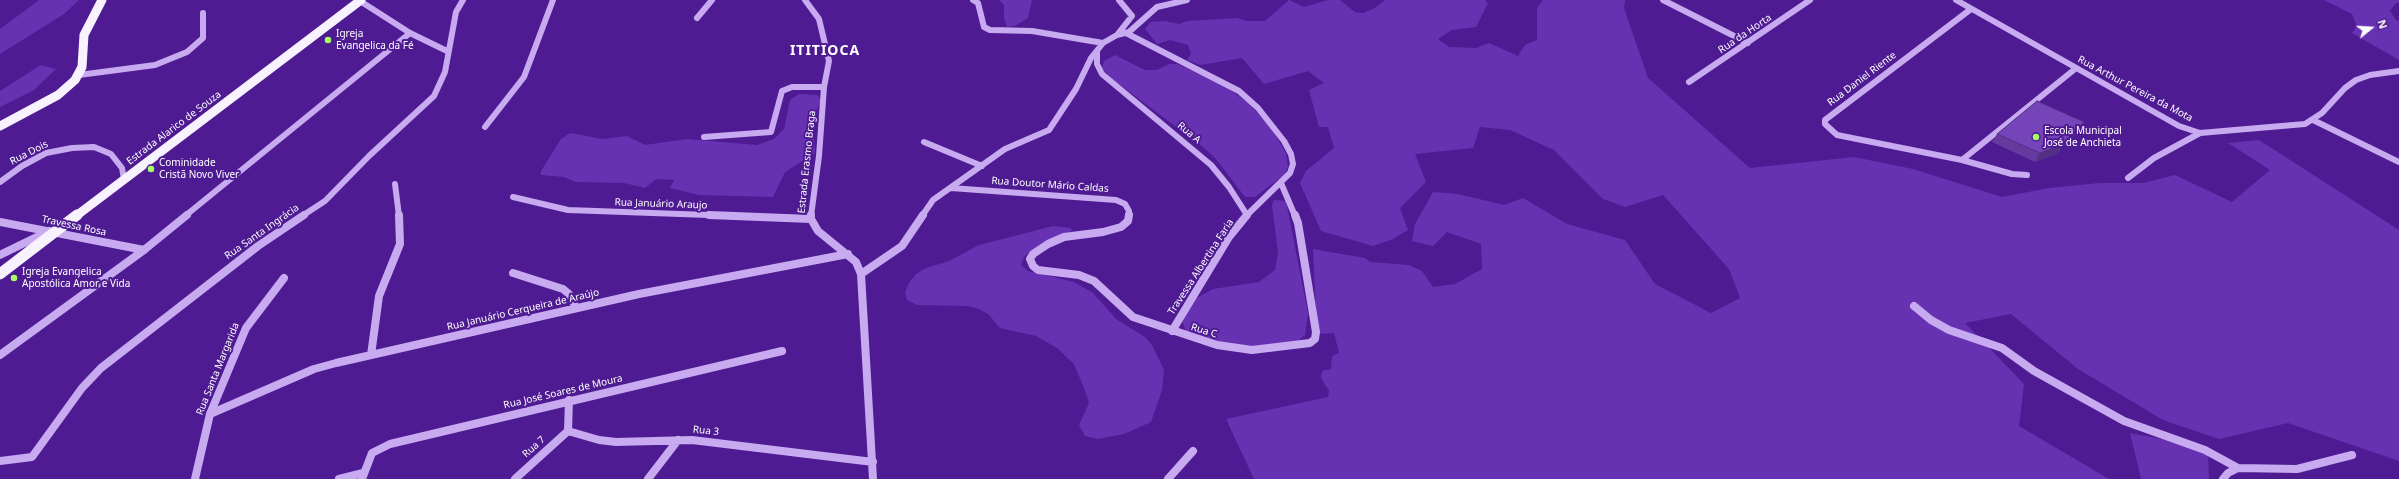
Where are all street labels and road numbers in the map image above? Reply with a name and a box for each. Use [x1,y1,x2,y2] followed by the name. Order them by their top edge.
[1716,12,1774,56] street label: Rua da Horta
[1825,49,1899,109] street label: Rua Daniel Riente
[2075,54,2195,124] street label: Rua Arthur Pereira da Mota
[124,89,224,167] street label: Estrada Alarico de Souza
[796,110,818,214] street label: Estrada Erasmo Braga
[1175,120,1203,146] street label: Rua A
[8,138,50,168] street label: Rua Dois
[991,175,1109,195] street label: Rua Doutor Mário Caldas
[614,196,708,212] street label: Rua Januário Araujo
[223,202,301,262] street label: Rua Santa Ingrácia
[41,213,107,239] street label: Travessa Rosa
[1166,217,1236,317] street label: Travessa Albertina Faria
[446,287,600,333] street label: Rua Januário Cerqueira de Araújo
[194,321,242,417] street label: Rua Santa Margarida
[1189,321,1219,341] street label: Rua C
[502,372,624,412] street label: Rua José Soares de Moura
[692,424,720,438] street label: Rua 3
[520,434,548,460] street label: Rua 7

